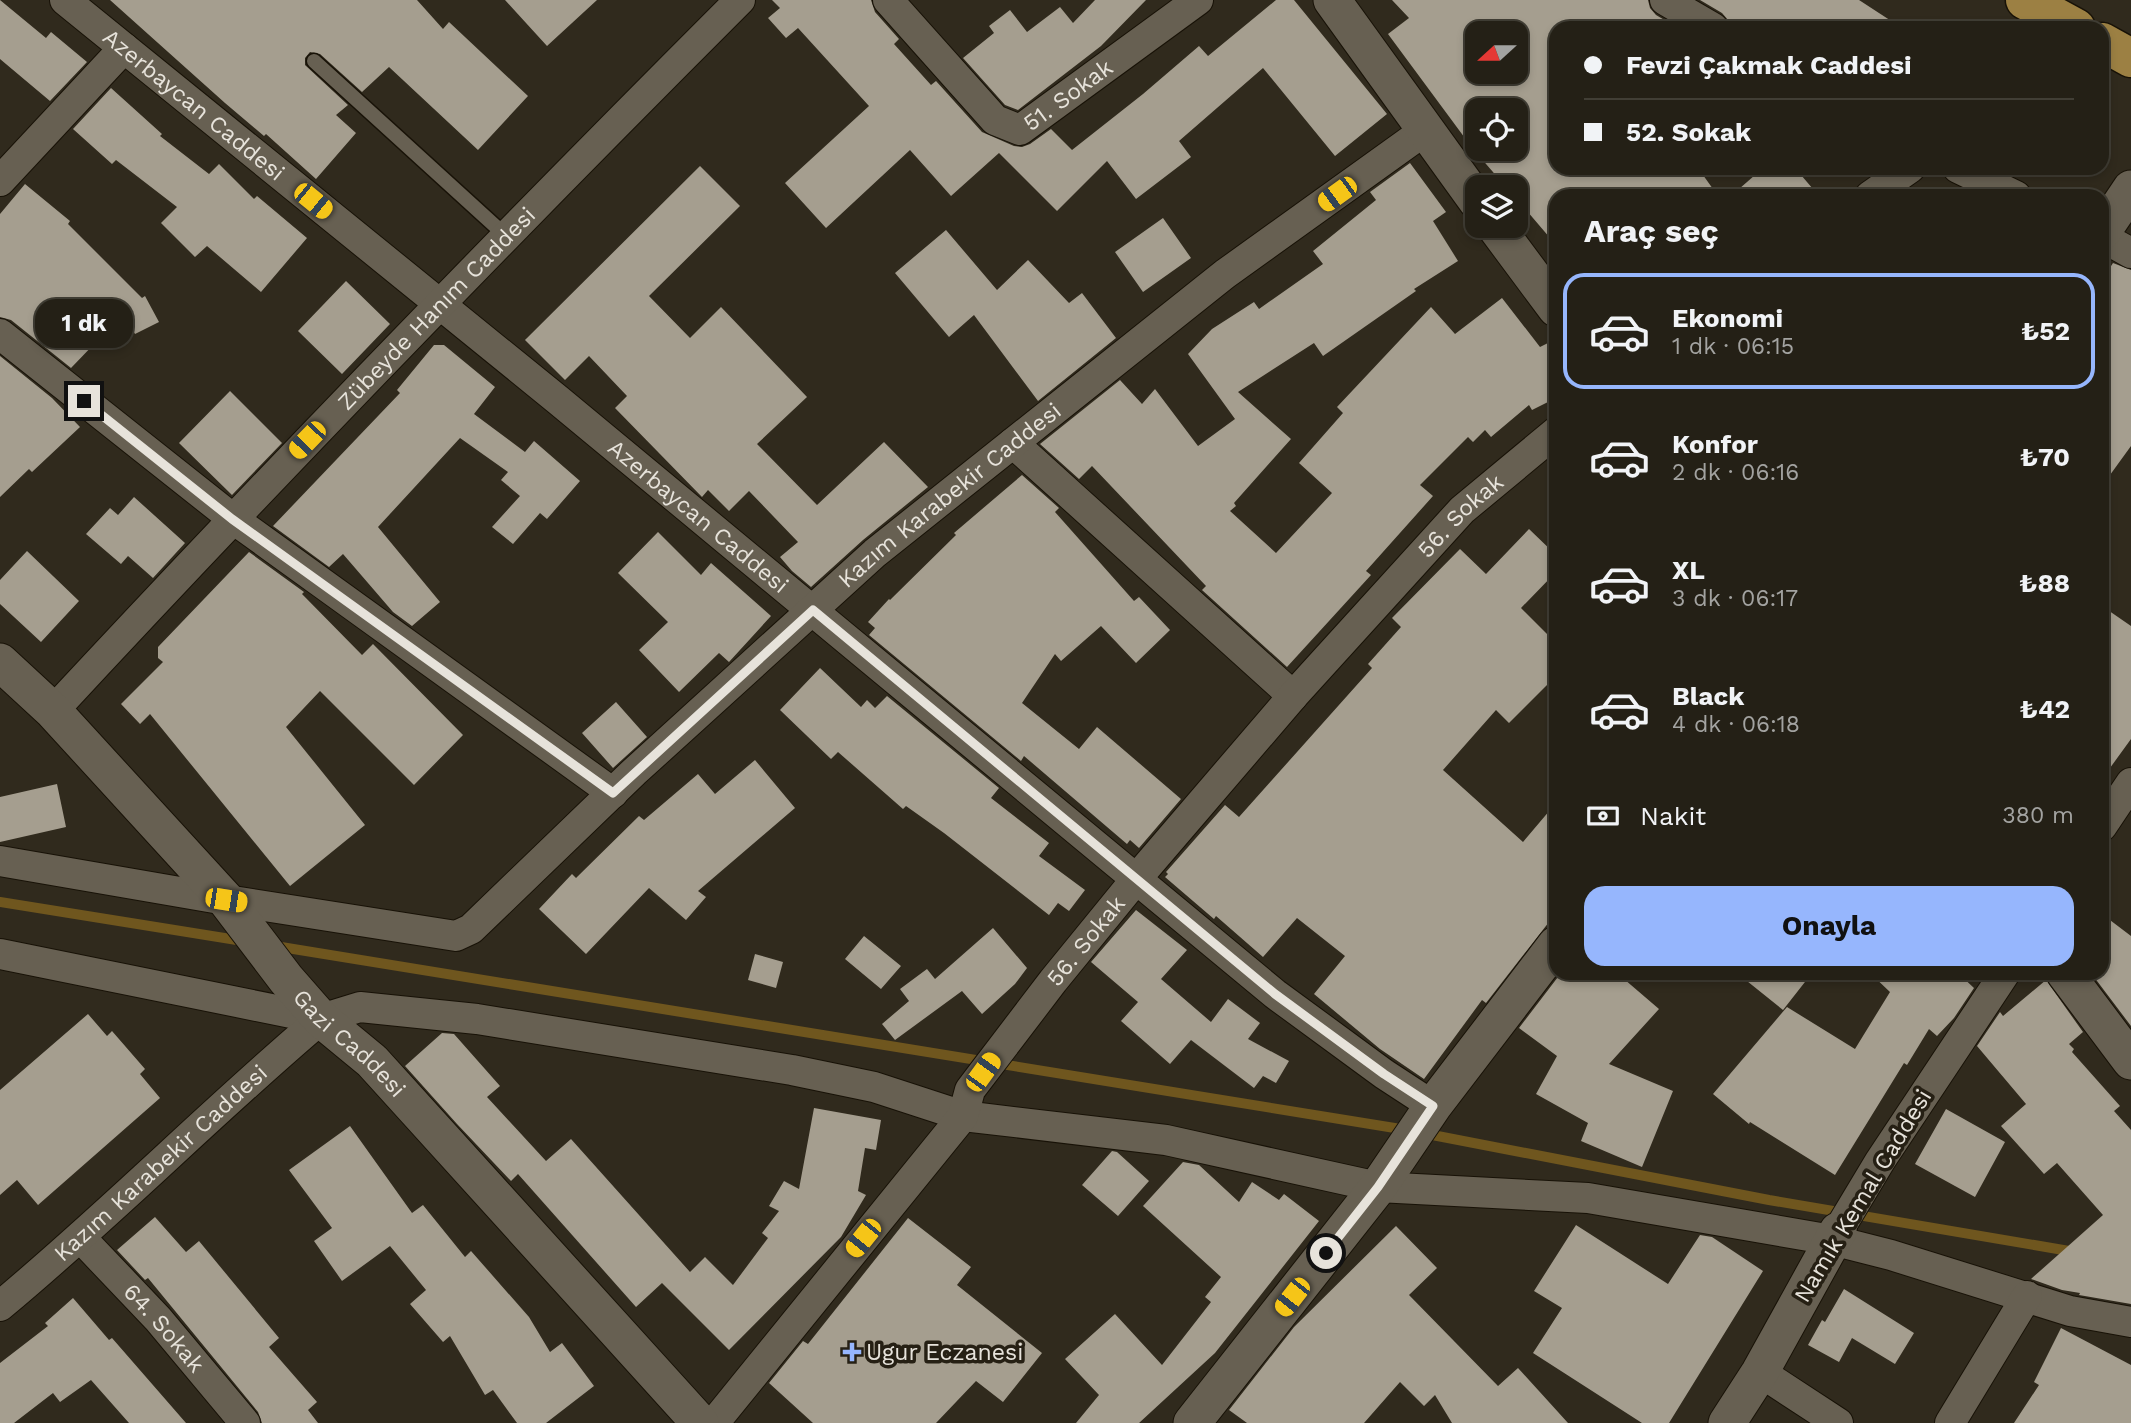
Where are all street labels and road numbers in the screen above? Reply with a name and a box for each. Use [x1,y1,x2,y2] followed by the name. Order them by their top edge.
[98,23,290,186] street label: Azerbaycan Caddesi
[1018,54,1118,137] street label: 51. Sokak
[332,201,541,415] street label: Zübeyde Hanım Caddesi
[833,397,1066,593] street label: Kazım Karabekir Caddesi
[603,434,794,599] street label: Azerbaycan Caddesi
[1412,468,1509,563] street label: 56. Sokak
[1041,890,1131,992] street label: 56. Sokak
[288,984,411,1102] street label: Gazi Caddesi
[49,1059,272,1267] street label: Kazım Karabekir Caddesi
[1789,1085,1937,1307] street label: Namık Kemal Caddesi
[118,1278,210,1378] street label: 64. Sokak

